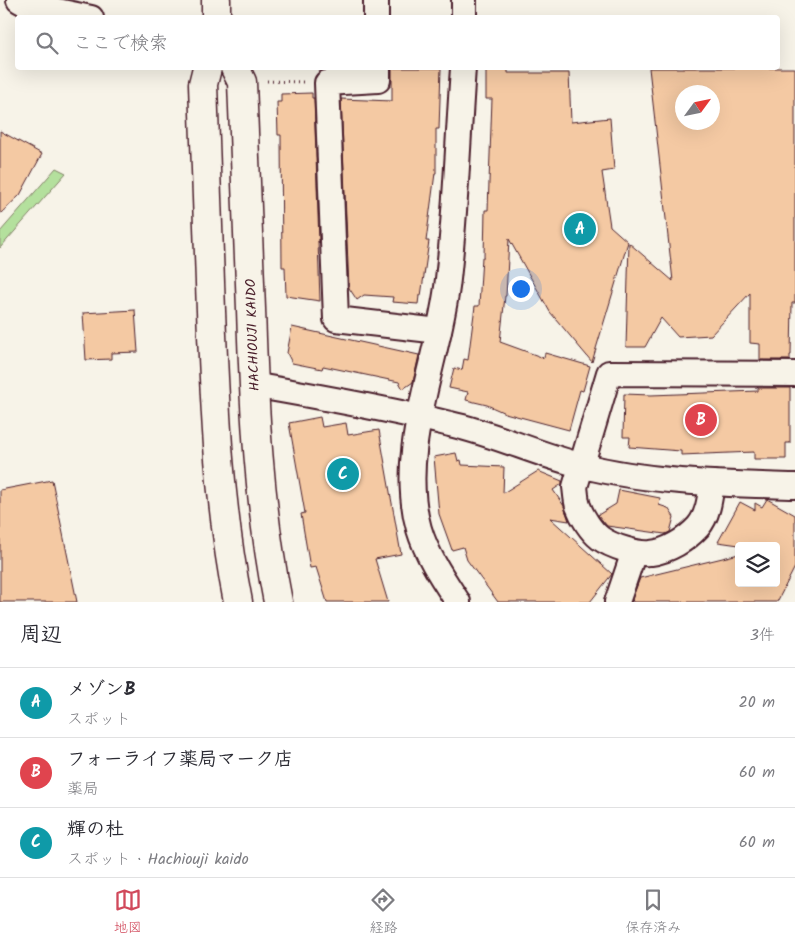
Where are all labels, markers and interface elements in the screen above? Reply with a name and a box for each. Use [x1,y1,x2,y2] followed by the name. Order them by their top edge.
[15,15,780,70] search box
[33,29,61,57] icon: search
[73,29,168,59] text: ここで検索
[675,85,720,130] north arrow
[564,210,596,248] pin: A
[508,276,534,302] your location
[240,278,266,391] street label: HACHIOUJI KAIDO
[685,401,717,439] pin: B
[327,455,359,493] pin: C
[735,542,780,587] map controls
[735,542,780,587] button: layers
[20,619,62,652] text: 周辺
[750,623,775,648] text: 3件
[67,675,136,705] text: メゾンB
[31,690,41,715] text: A
[739,690,775,715] text: 20 m
[67,707,131,732] text: スポット
[67,745,293,775] text: フォーライフ薬局マーク店
[31,760,41,785] text: B
[739,760,775,785] text: 60 m
[67,777,99,802] text: 薬局
[67,815,124,845] text: 輝の杜
[31,830,41,855] text: C
[739,830,775,855] text: 60 m
[67,847,249,872] text: スポット · Hachiouji kaido
[114,886,142,939] tab: 地図
[369,886,397,939] tab: 経路
[625,886,681,939] tab: 保存済み

